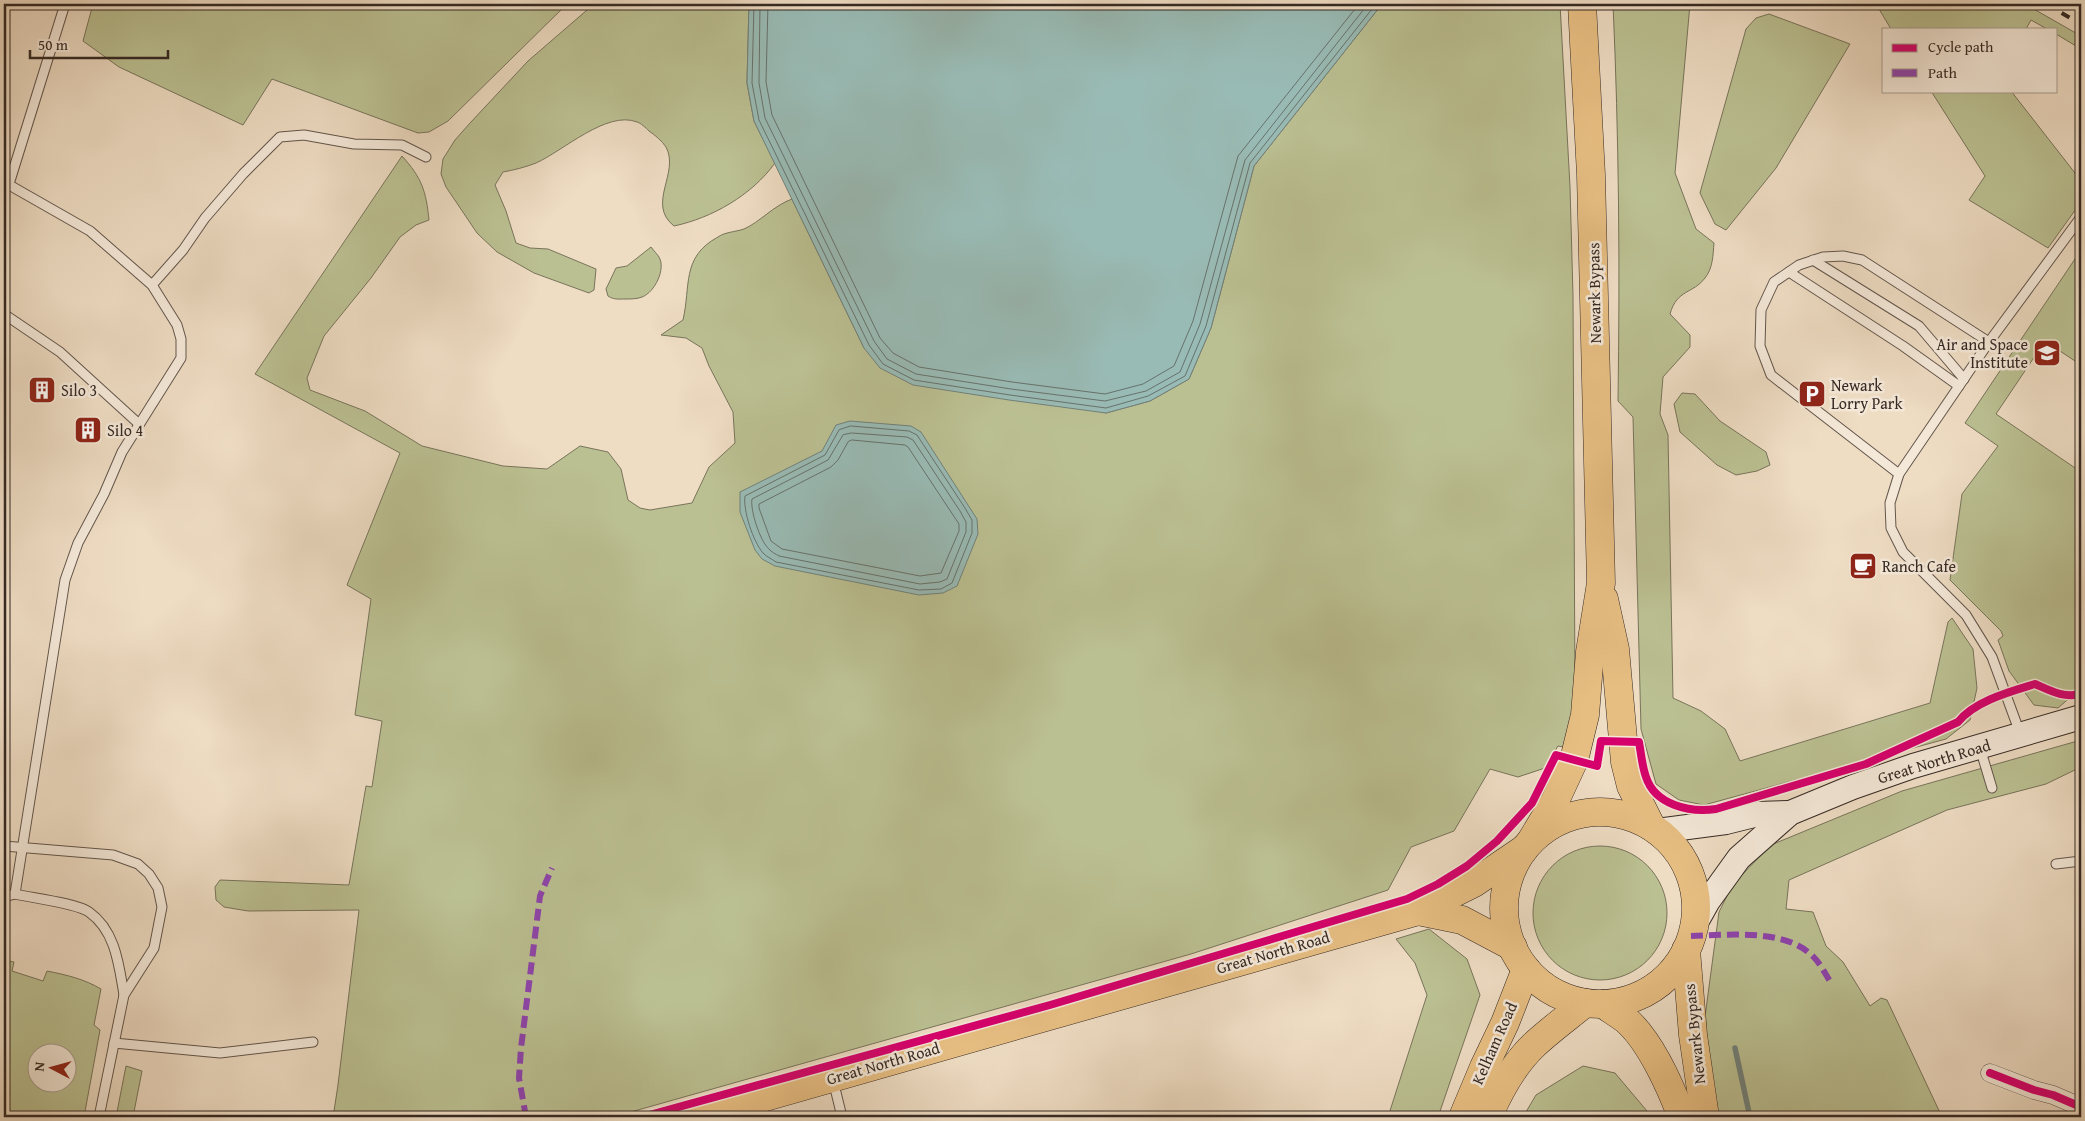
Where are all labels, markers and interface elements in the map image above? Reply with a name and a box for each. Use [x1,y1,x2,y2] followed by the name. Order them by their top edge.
[30,28,168,60] scale bar
[1882,28,2058,92] legend
[38,34,69,55] text: 50 m
[1928,36,1994,57] text: Cycle path
[1928,62,1957,83] text: Path
[1581,242,1607,344] street label: Newark Bypass
[1936,332,2028,374] place label: Air and Space Institute
[2032,338,2062,368] school or university icon: Air and Space Institute
[1831,373,1903,415] place label: Newark Lorry Park
[27,375,57,405] building icon: Silo 3
[61,378,97,402] place label: Silo 3
[1797,379,1827,409] parking icon: Newark Lorry Park
[73,415,103,445] building icon: Silo 4
[107,418,143,442] place label: Silo 4
[1848,551,1878,581] cafe icon: Ranch Cafe
[1882,554,1956,578] place label: Ranch Cafe
[1875,732,1994,790] street label: Great North Road
[1214,924,1333,980] street label: Great North Road
[1677,983,1711,1085] street label: Newark Bypass
[1465,997,1523,1088] street label: Kelham Road
[824,1035,943,1091] street label: Great North Road
[28,1044,78,1094] north arrow
[29,1060,50,1072] text: N

